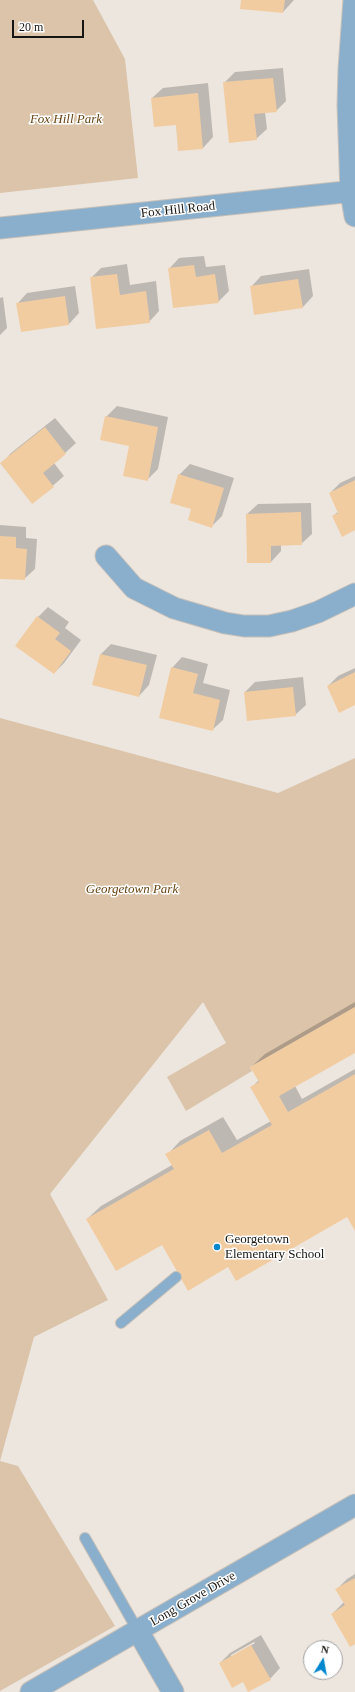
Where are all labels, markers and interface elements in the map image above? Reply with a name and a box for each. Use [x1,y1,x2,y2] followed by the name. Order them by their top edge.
[14,12,86,38] scale bar
[19,20,43,34] text: 20 m
[30,112,102,128] park label: Fox Hill Park
[140,198,216,222] street label: Fox Hill Road
[86,882,178,898] park label: Georgetown Park
[225,1232,324,1263] place label: Georgetown Elementary School
[212,1242,222,1252] marker: Georgetown Elementary School
[148,1568,238,1630] street label: Long Grove Drive
[303,1640,343,1680] north arrow
[320,1643,330,1656] text: N

